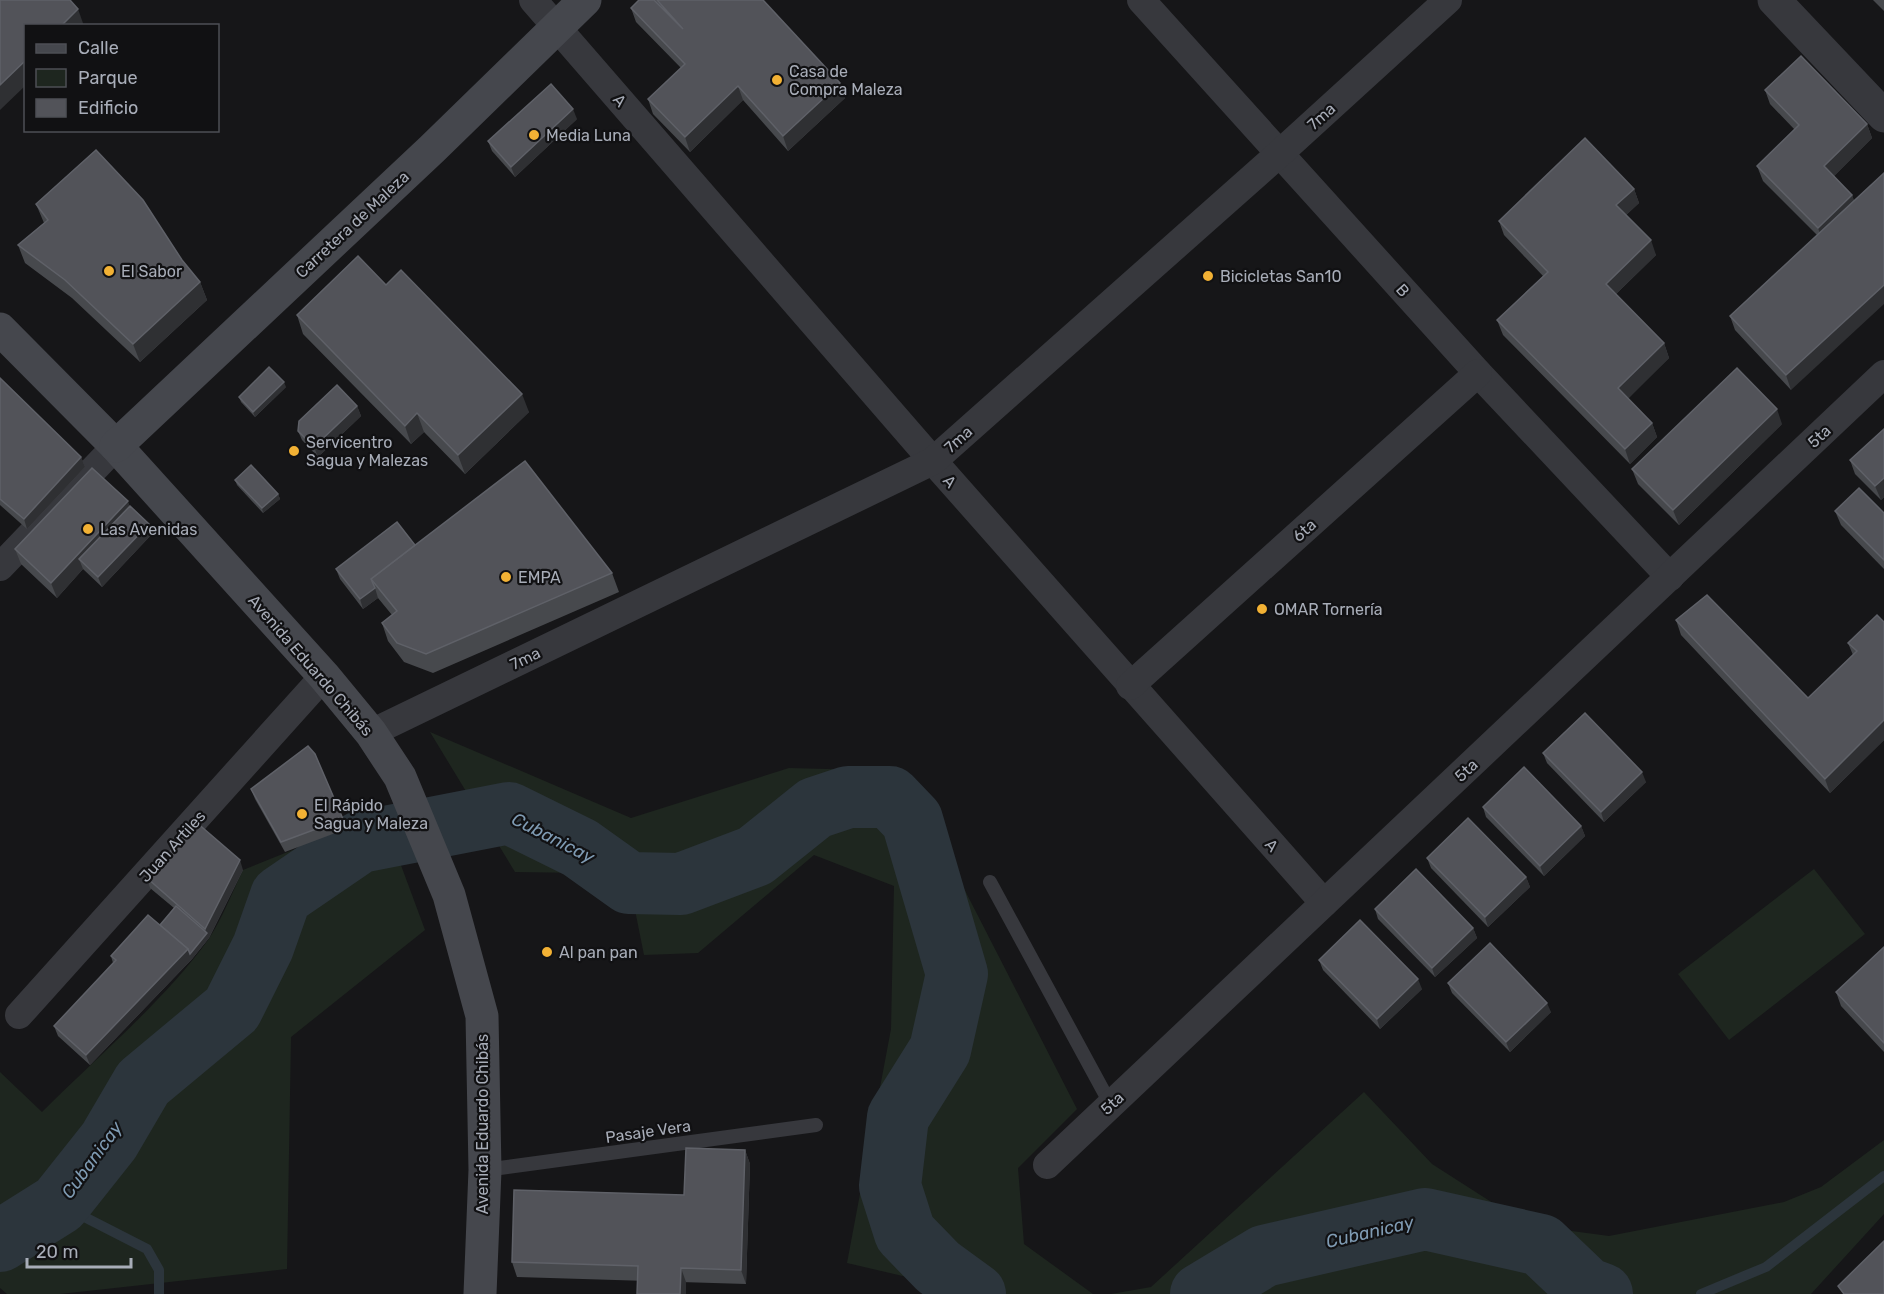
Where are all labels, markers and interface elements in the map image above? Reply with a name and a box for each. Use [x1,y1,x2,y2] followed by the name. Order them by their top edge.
[24,24,219,132] legend
[78,37,119,59] text: Calle
[789,62,903,99] place label: Casa de Compra Maleza
[78,67,138,89] text: Parque
[770,73,784,87] marker: Casa de Compra Maleza
[609,90,630,111] street label: A
[78,97,138,119] text: Edificio
[1303,99,1339,134] street label: 7ma
[546,126,631,145] place label: Media Luna
[527,128,541,142] marker: Media Luna
[292,167,413,282] street label: Carretera de Maleza
[121,262,182,281] place label: El Sabor
[102,264,116,278] marker: El Sabor
[1220,267,1342,286] place label: Bicicletas San10
[1201,269,1215,283] marker: Bicicletas San10
[1392,280,1413,301] street label: B
[1804,421,1835,452] street label: 5ta
[940,422,976,457] street label: 7ma
[306,433,428,470] place label: Servicentro Sagua y Malezas
[287,444,301,458] marker: Servicentro Sagua y Malezas
[939,471,960,492] street label: A
[1289,515,1320,546] street label: 6ta
[100,520,197,539] place label: Las Avenidas
[81,522,95,536] marker: Las Avenidas
[518,568,561,587] place label: EMPA
[499,570,513,584] marker: EMPA
[244,591,377,740] street label: Avenida Eduardo Chibás
[1274,600,1383,619] place label: OMAR Tornería
[1255,602,1269,616] marker: OMAR Tornería
[507,643,543,674] street label: 7ma
[1451,755,1482,786] street label: 5ta
[314,796,428,833] place label: El Rápido Sagua y Maleza
[135,807,209,886] street label: Juan Artiles
[295,807,309,821] marker: El Rápido Sagua y Maleza
[508,808,599,869] water label: Cubanicay
[1261,835,1282,856] street label: A
[559,943,638,962] place label: Al pan pan
[540,945,554,959] marker: Al pan pan
[473,1034,492,1214] street label: Avenida Eduardo Chibás
[1097,1088,1128,1119] street label: 5ta
[57,1116,128,1203] water label: Cubanicay
[604,1116,692,1147] street label: Pasaje Vera
[1324,1211,1417,1253] water label: Cubanicay
[27,1231,130,1269] scale bar
[36,1241,78,1263] text: 20 m

